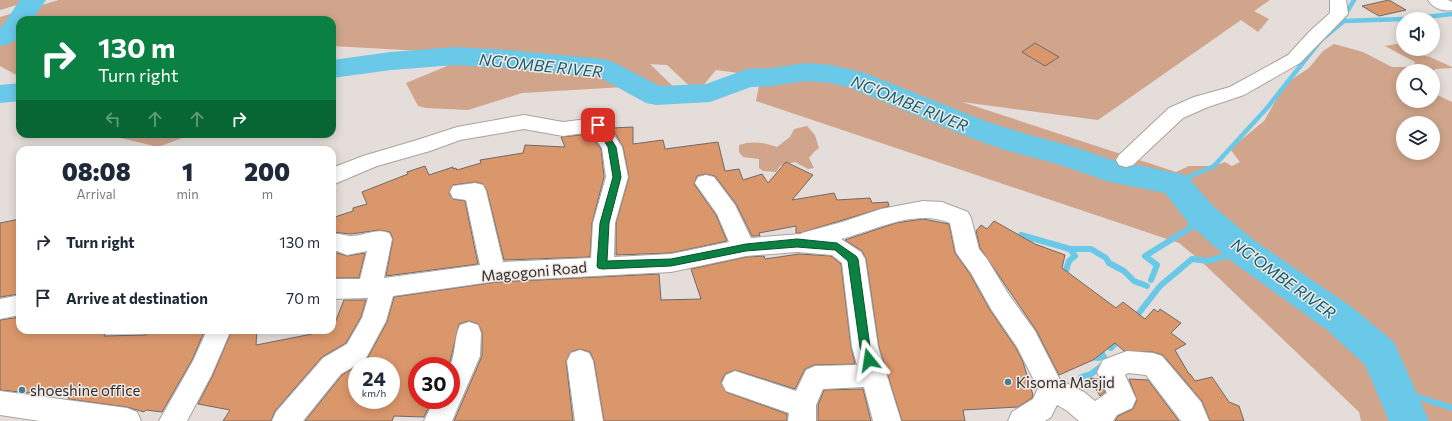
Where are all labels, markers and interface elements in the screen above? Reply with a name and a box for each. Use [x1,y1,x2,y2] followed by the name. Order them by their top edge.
[1396,12,1440,160] map controls
[1396,12,1440,56] button: sound
[98,30,175,64] text: 130 m
[32,32,84,84] icon: right
[478,49,604,81] water label: NG'OMBE RIVER
[98,64,178,86] text: Turn right
[1396,64,1440,108] button: search
[849,71,972,135] water label: NG'OMBE RIVER
[102,108,124,130] icon: left
[144,108,166,130] icon: ahead
[186,108,208,130] icon: ahead
[228,108,250,130] icon: right
[581,108,615,142] pin
[587,114,609,136] icon: arrive
[1396,116,1440,160] button: layers
[62,157,131,186] text: 08:08
[182,157,193,186] text: 1
[244,157,290,186] text: 200
[77,186,116,202] text: Arrival
[176,186,199,202] text: min
[262,186,273,202] text: m
[32,231,54,253] icon: right
[66,233,135,251] text: Turn right
[279,233,320,251] text: 130 m
[1228,234,1340,322] water label: NG'OMBE RIVER
[480,257,588,285] street label: Magogoni Road
[32,287,54,309] icon: arrive
[66,289,208,307] text: Arrive at destination
[286,289,320,307] text: 70 m
[848,339,890,381] position arrow
[408,357,460,409] speed limit sign: 30
[362,366,386,390] text: 24
[1016,373,1115,391] place label: Kisoma Masjid
[1003,377,1013,387] marker: Kisoma Masjid
[30,381,141,399] place label: shoeshine office
[17,385,27,395] marker: shoeshine office
[362,387,386,399] text: km/h

